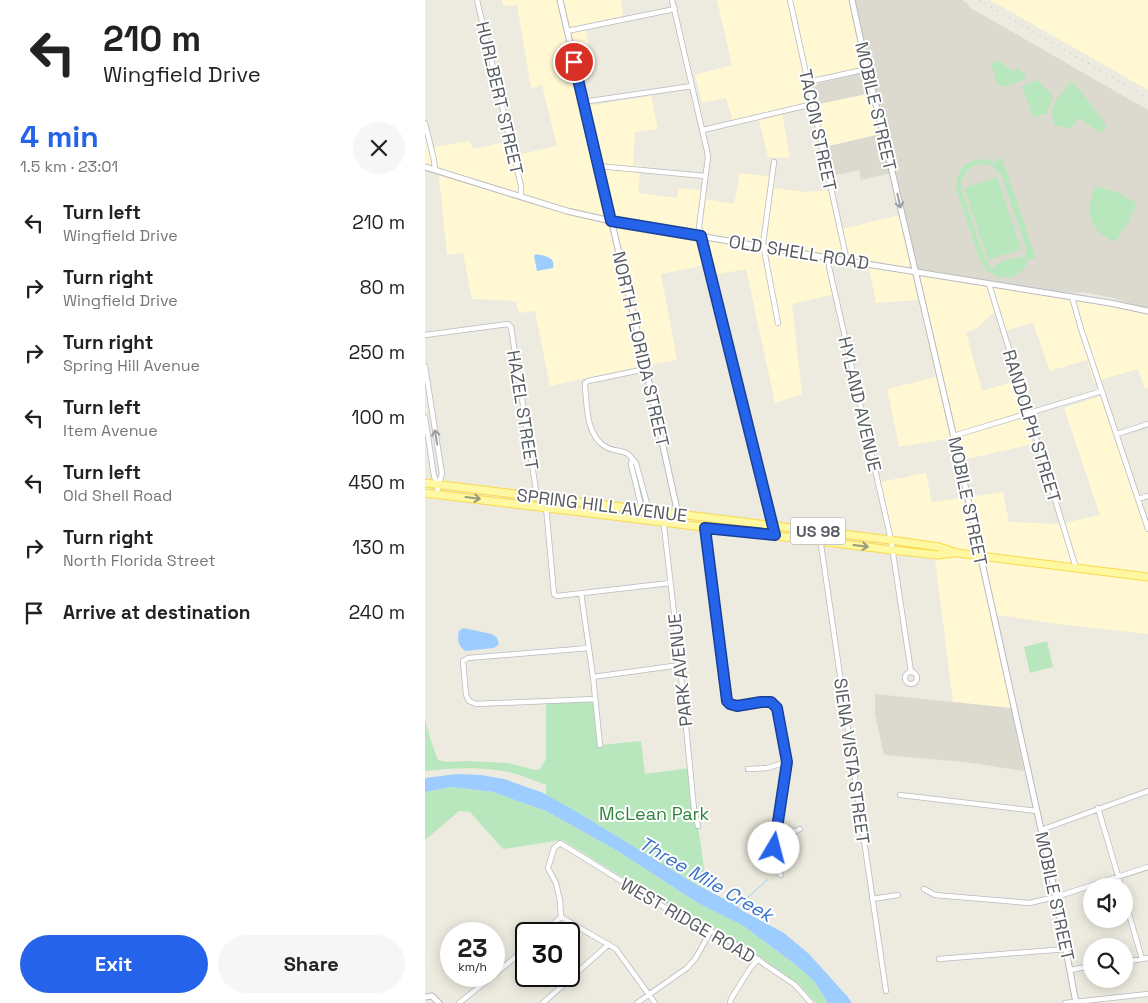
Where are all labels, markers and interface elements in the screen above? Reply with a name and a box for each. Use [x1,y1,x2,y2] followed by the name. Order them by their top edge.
[103,17,201,61] text: 210 m
[471,19,529,177] street label: HURLBERT STREET
[20,20,85,85] icon: left
[850,39,902,173] street label: MOBILE STREET
[553,41,595,83] pin
[560,48,588,76] icon: arrive
[103,60,261,88] text: Wingfield Drive
[794,67,842,193] street label: TACON STREET
[20,117,99,156] text: 4 min
[353,122,405,174] button: close
[20,156,118,177] text: 1.5 km · 23:01
[895,192,904,208] one-way arrow
[63,200,141,225] text: Turn left
[20,209,48,237] icon: left
[352,210,405,235] text: 210 m
[63,225,178,246] text: Wingfield Drive
[727,230,871,274] street label: OLD SHELL ROAD
[607,249,675,449] street label: NORTH FLORIDA STREET
[63,265,153,290] text: Turn right
[20,274,48,302] icon: right
[360,275,405,300] text: 80 m
[63,290,178,311] text: Wingfield Drive
[63,330,153,355] text: Turn right
[833,334,887,474] street label: HYLAND AVENUE
[20,339,48,367] icon: right
[349,340,405,365] text: 250 m
[998,347,1066,506] street label: RANDOLPH STREET
[502,348,544,472] street label: HAZEL STREET
[63,355,200,376] text: Spring Hill Avenue
[63,395,141,420] text: Turn left
[20,404,48,432] icon: left
[351,405,405,430] text: 100 m
[63,420,158,441] text: Item Avenue
[431,430,441,446] one-way arrow
[943,434,993,568] street label: MOBILE STREET
[63,460,141,485] text: Turn left
[20,469,48,497] icon: left
[348,470,405,495] text: 450 m
[515,483,689,527] street label: SPRING HILL AVENUE
[63,485,172,506] text: Old Shell Road
[465,493,481,503] one-way arrow
[791,518,845,544] road number: US 98
[63,525,153,550] text: Turn right
[20,534,48,562] icon: right
[352,535,405,560] text: 130 m
[852,541,868,551] one-way arrow
[63,550,216,571] text: North Florida Street
[20,599,48,627] icon: arrive
[63,600,251,625] text: Arrive at destination
[349,600,405,625] text: 240 m
[663,612,697,728] street label: PARK AVENUE
[829,677,875,846] street label: SIENA VISTA STREET
[599,802,709,825] park label: McLean Park
[747,821,799,873] position arrow
[1030,829,1080,963] street label: MOBILE STREET
[635,831,780,929] water label: Three Mile Creek
[616,872,760,968] street label: WEST RIDGE ROAD
[1083,878,1133,988] map controls
[1083,878,1133,928] button: sound
[515,922,580,987] speed limit sign: 30
[457,932,488,964] text: 23
[20,935,208,993] button: Exit
[218,935,405,993] button: Share
[1083,938,1133,988] button: search
[458,959,487,975] text: km/h

